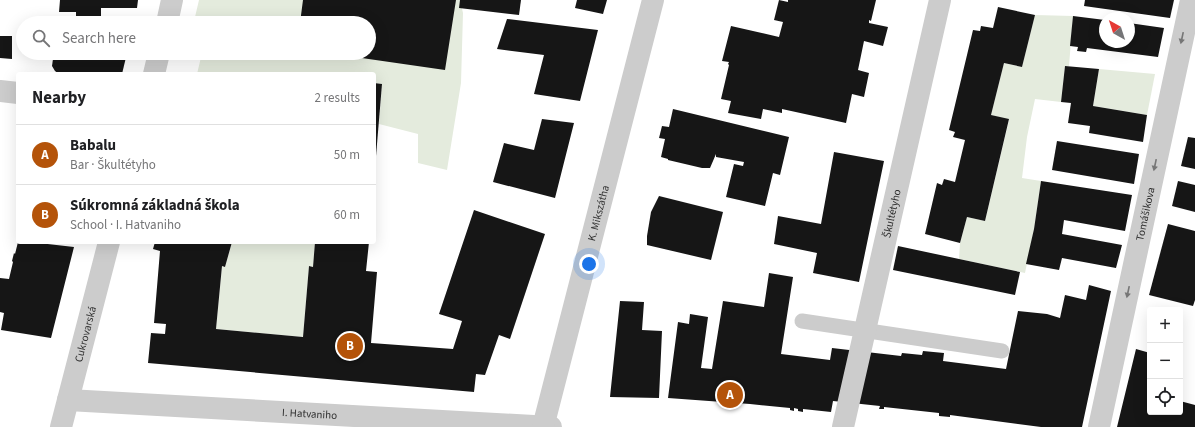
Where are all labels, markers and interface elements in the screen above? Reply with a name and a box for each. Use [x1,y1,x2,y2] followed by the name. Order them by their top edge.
[1099,12,1135,48] north arrow
[16,16,376,60] search box
[30,27,52,49] icon: search
[62,28,136,49] text: Search here
[1179,32,1185,44] one-way arrow
[32,86,86,110] text: Nearby
[315,89,360,107] text: 2 results
[70,135,116,156] text: Babalu
[41,146,49,164] text: A
[334,146,360,164] text: 50 m
[70,156,156,174] text: Bar · Škultétyho
[1152,159,1158,171] one-way arrow
[584,183,613,243] street label: K. Mikszátha
[1132,186,1158,242] street label: Tomášikova
[879,188,904,239] street label: Škultétyho
[70,195,240,216] text: Súkromná základná škola
[41,206,49,224] text: B
[334,206,360,224] text: 60 m
[70,216,181,234] text: School · I. Hatvaniho
[579,254,599,274] your location
[1124,286,1130,298] one-way arrow
[71,305,100,364] street label: Cukrovarská
[1147,307,1183,415] map controls
[1147,307,1183,343] button: +
[337,331,363,361] pin: B
[1147,343,1183,379] button: −
[1147,379,1183,415] button: locate
[717,380,743,410] pin: A
[282,404,338,423] street label: I. Hatvaniho

